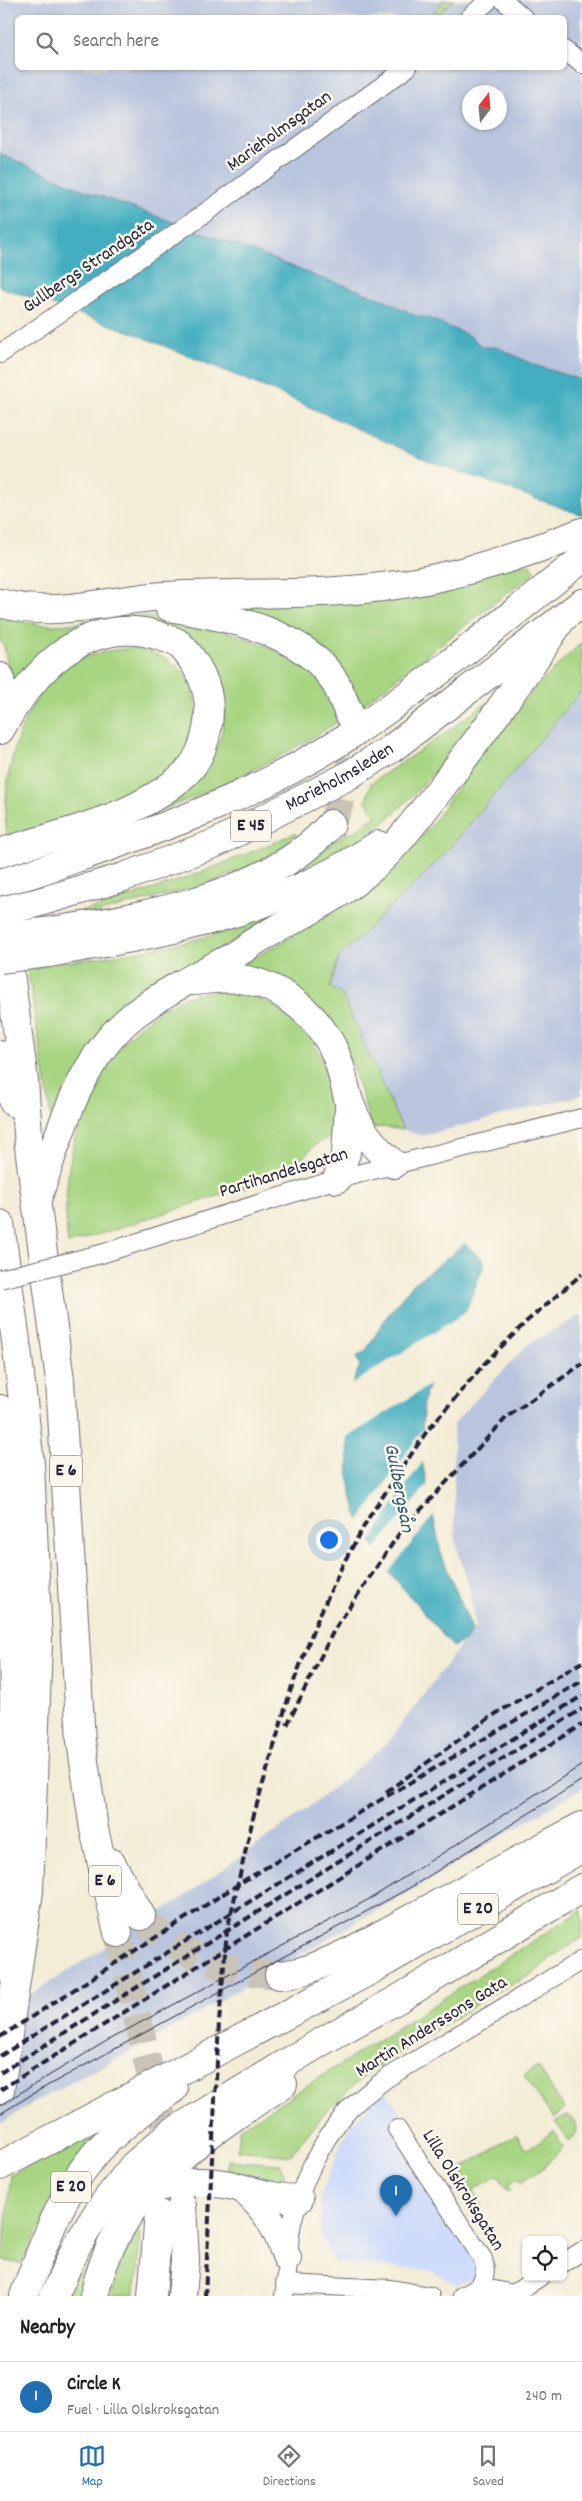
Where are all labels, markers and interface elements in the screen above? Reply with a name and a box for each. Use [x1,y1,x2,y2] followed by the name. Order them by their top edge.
[15,15,567,70] search box
[33,29,61,57] icon: search
[73,29,159,56] text: Search here
[222,85,338,179] street label: Marieholmsgatan
[462,85,507,130] north arrow
[18,212,161,321] street label: Gullbergs Strandgata
[281,737,400,819] street label: Marieholmsleden
[231,810,271,841] road number: E 45
[216,1142,352,1206] street label: Partihandelsgatan
[376,1441,420,1535] water label: Gullbergsån
[50,1455,82,1486] road number: E 6
[316,1527,342,1553] your location
[89,1865,121,1896] road number: E 6
[458,1894,498,1925] road number: E 20
[351,1970,514,2086] street label: Martin Anderssons Gata
[414,2125,510,2257] street label: Lilla Olskroksgatan
[51,2172,91,2202] road number: E 20
[380,2175,412,2216] pin: 1
[522,2236,567,2281] map controls
[522,2236,567,2281] button: locate
[20,2314,75,2344] text: Nearby
[67,2372,121,2399] text: Circle K
[34,2385,38,2408] text: 1
[525,2385,562,2408] text: 240 m
[67,2399,219,2422] text: Fuel · Lilla Olskroksgatan
[78,2442,106,2492] tab: Map
[263,2442,316,2492] tab: Directions
[472,2442,504,2492] tab: Saved

